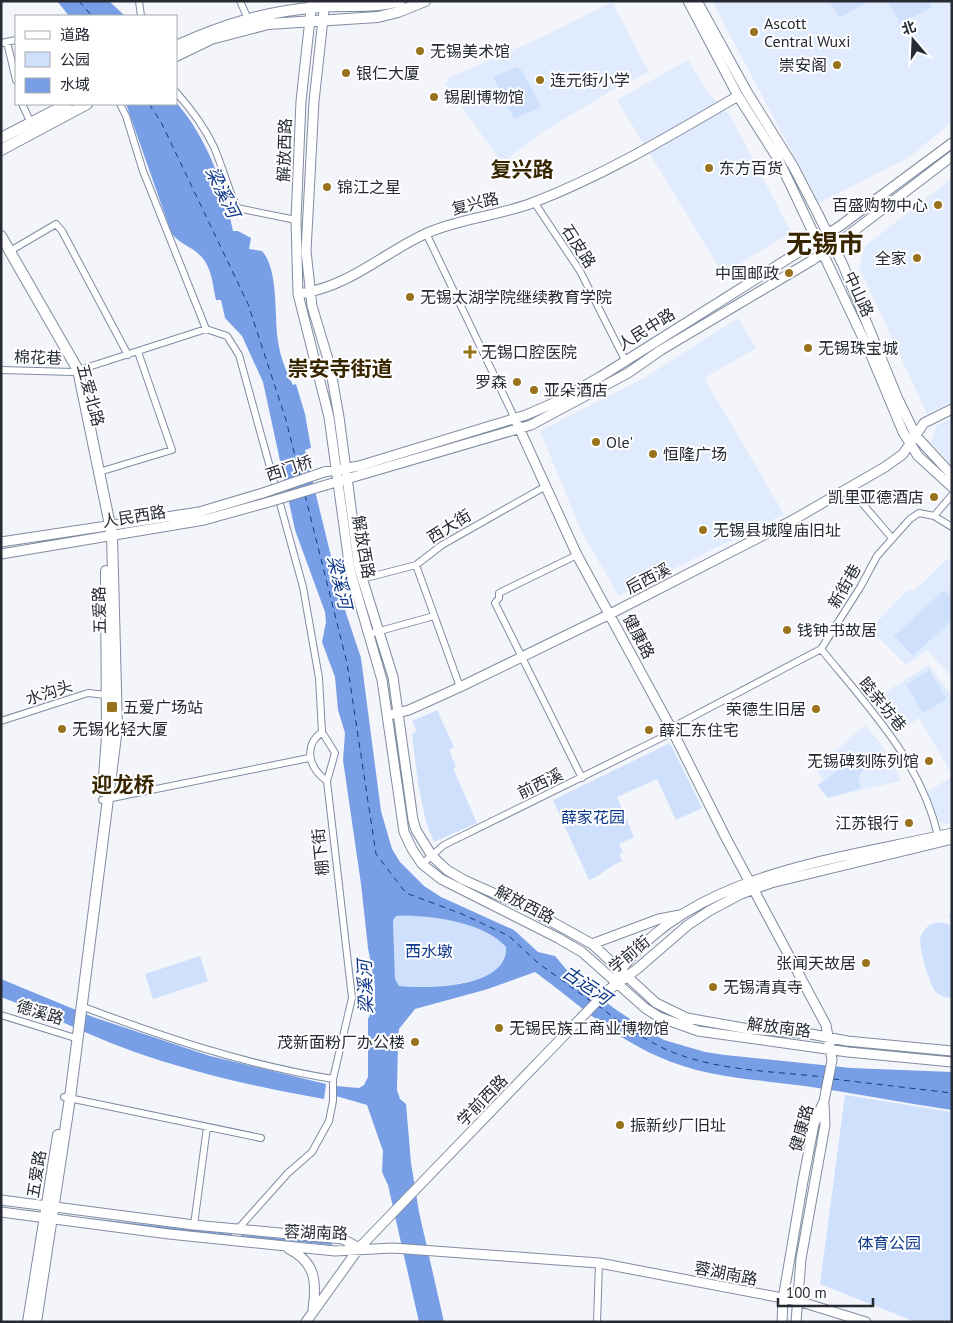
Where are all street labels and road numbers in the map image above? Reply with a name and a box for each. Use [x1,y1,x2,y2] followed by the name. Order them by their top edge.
[273,118,295,182] street label: 解放西路
[449,187,501,219] street label: 复兴路
[558,220,600,272] street label: 石皮路
[840,268,878,320] street label: 中山路
[614,304,678,354] street label: 人民中路
[14,346,62,368] street label: 棉花巷
[73,361,109,429] street label: 五爱北路
[263,451,315,485] street label: 西门桥
[101,501,167,531] street label: 人民西路
[423,505,475,547] street label: 西大街
[349,514,379,580] street label: 解放西路
[622,558,674,598] street label: 后西溪
[823,560,865,612] street label: 新街巷
[89,586,109,634] street label: 五爱路
[619,610,659,662] street label: 健康路
[855,673,911,735] street label: 睦亲坊巷
[23,675,75,709] street label: 水沟头
[514,763,566,803] street label: 前西溪
[308,827,332,877] street label: 棚下街
[492,881,558,927] street label: 解放西路
[604,931,654,977] street label: 学前街
[14,995,66,1029] street label: 德溪路
[746,1013,812,1041] street label: 解放南路
[453,1070,511,1130] street label: 学前西路
[785,1102,817,1154] street label: 健康路
[22,1149,50,1199] street label: 五爱路
[284,1221,348,1243] street label: 蓉湖南路
[693,1257,759,1289] street label: 蓉湖南路

